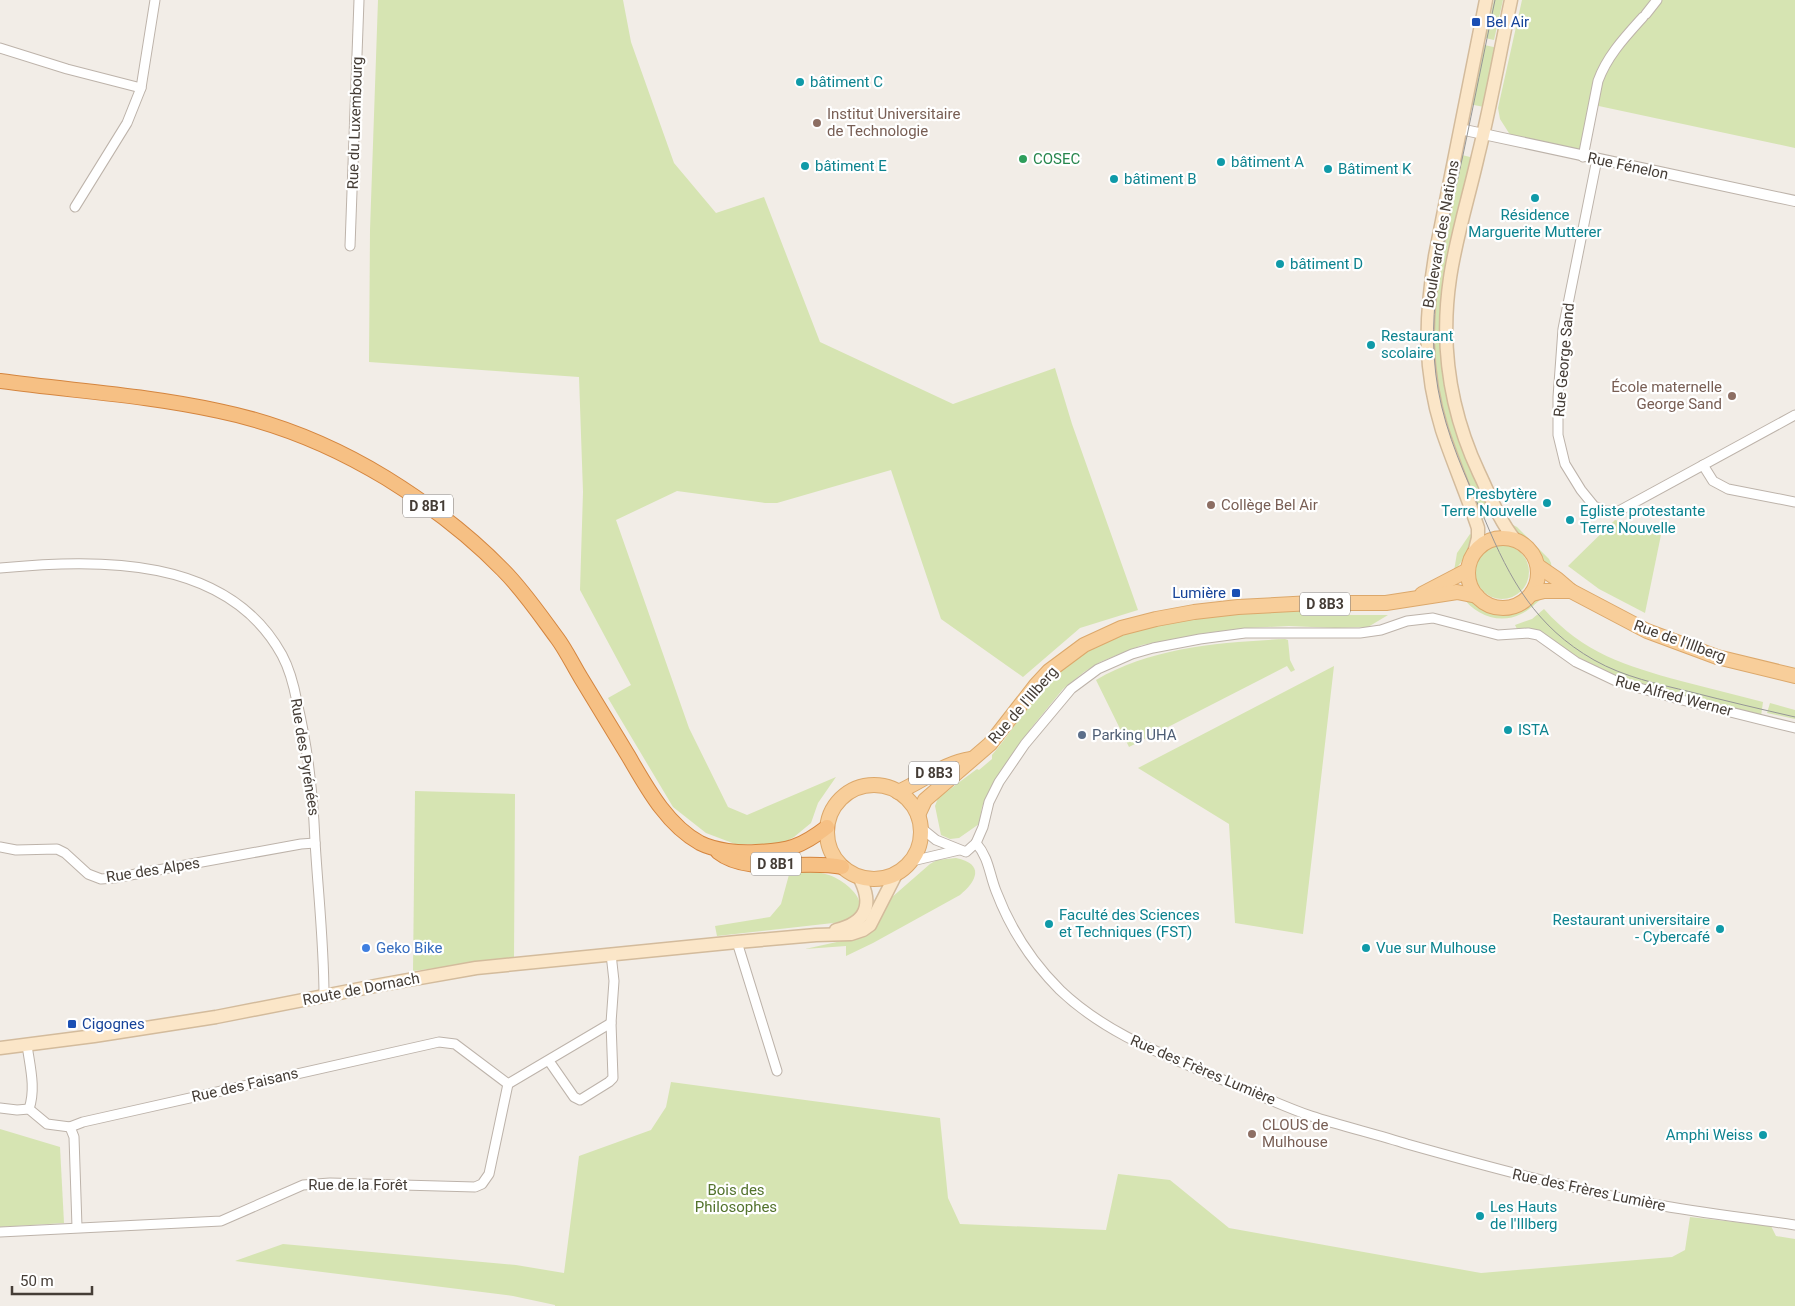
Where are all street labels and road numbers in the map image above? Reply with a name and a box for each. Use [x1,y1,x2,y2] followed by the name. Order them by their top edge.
[344,56,366,190] street label: Rue du Luxembourg
[1586,149,1670,183] street label: Rue Fénelon
[1419,159,1463,309] street label: Boulevard des Nations
[1550,302,1578,418] street label: Rue George Sand
[403,494,453,518] road number: D 8B1
[1300,592,1350,616] road number: D 8B3
[1631,616,1729,666] street label: Rue de l'Illberg
[984,663,1062,747] street label: Rue de l'Illberg
[1614,672,1734,720] street label: Rue Alfred Werner
[287,697,323,817] street label: Rue des Pyrénées
[909,761,959,784] road number: D 8B3
[751,852,801,876] road number: D 8B1
[105,854,201,886] street label: Rue des Alpes
[301,969,421,1009] street label: Route de Dornach
[1128,1031,1278,1109] street label: Rue des Frères Lumière
[190,1064,300,1106] street label: Rue des Faisans
[1511,1165,1667,1215] street label: Rue des Frères Lumière
[308,1176,408,1194] street label: Rue de la Forêt

